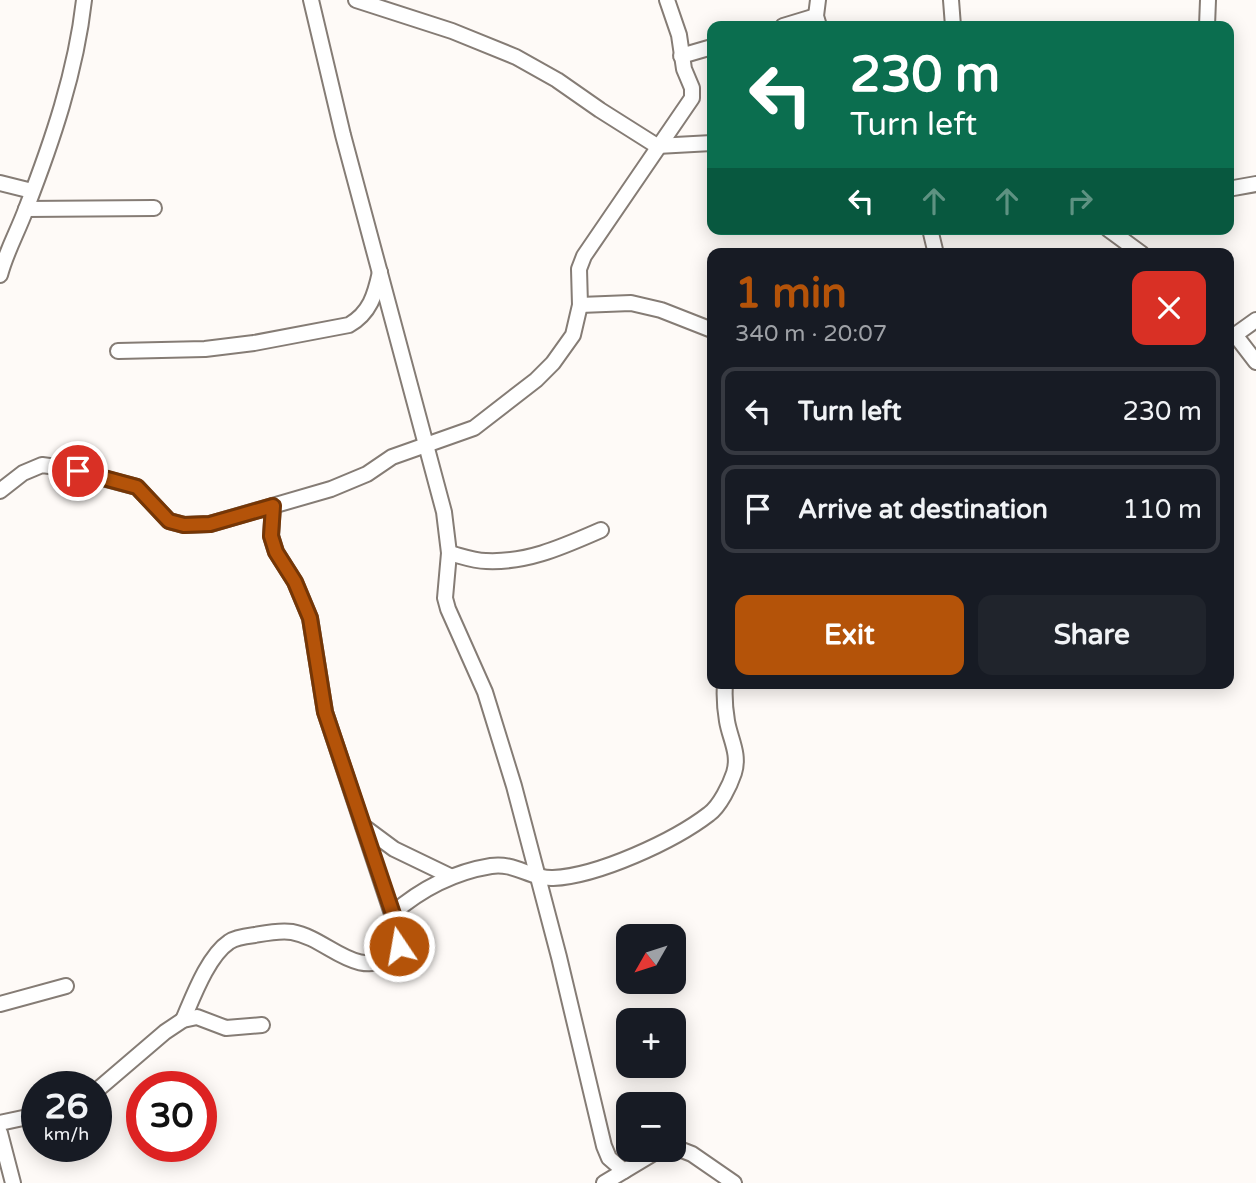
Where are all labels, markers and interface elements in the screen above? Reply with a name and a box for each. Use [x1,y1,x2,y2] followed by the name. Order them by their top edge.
[850,46,1000,105] text: 230 m
[735,49,826,140] icon: left
[850,106,977,144] text: Turn left
[842,182,880,220] icon: left
[915,182,953,220] icon: ahead
[988,182,1026,220] icon: ahead
[1061,182,1099,220] icon: right
[735,268,847,319] text: 1 min
[1132,271,1206,345] button: close
[735,320,887,348] text: 340 m · 20:07
[739,392,777,430] icon: left
[798,396,901,427] text: Turn left
[1122,396,1202,427] text: 230 m
[48,441,108,501] pin
[59,452,97,490] icon: arrive
[739,490,777,528] icon: arrive
[798,494,1048,525] text: Arrive at destination
[1122,494,1202,525] text: 110 m
[735,595,964,675] button: Exit
[978,595,1206,675] button: Share
[362,909,436,983] position arrow
[616,924,686,994] north arrow
[616,924,686,1162] map controls
[616,1008,686,1078] button: +
[126,1071,217,1162] speed limit sign: 30
[45,1086,88,1128] text: 26
[616,1092,686,1162] button: −
[44,1123,89,1145] text: km/h

